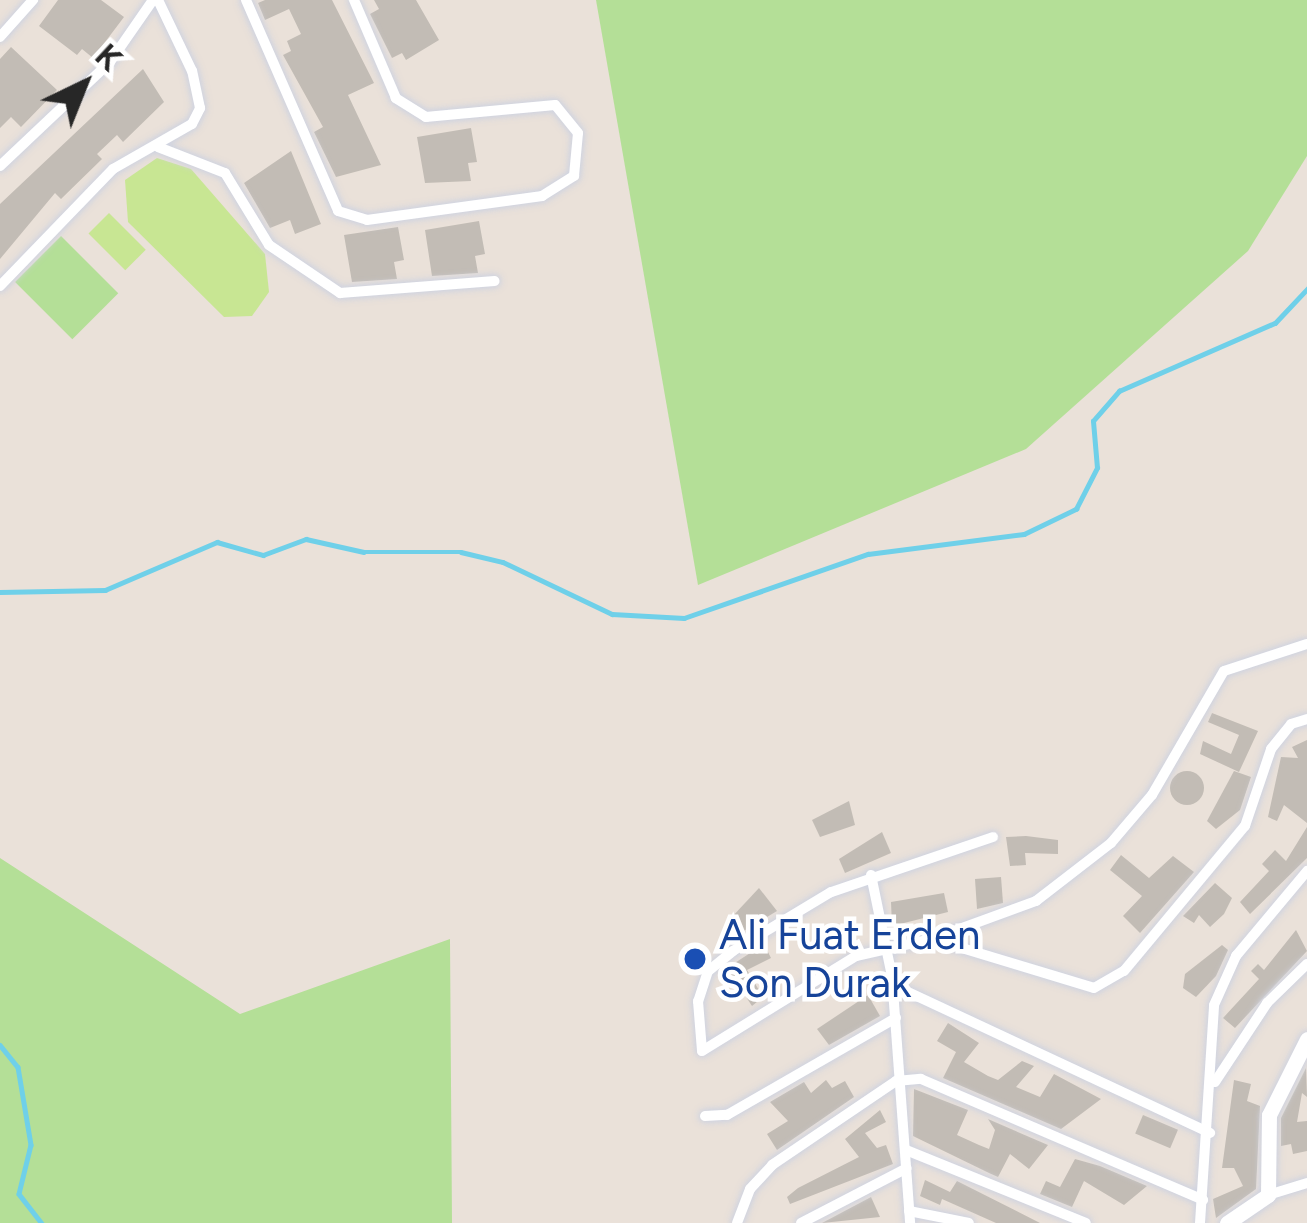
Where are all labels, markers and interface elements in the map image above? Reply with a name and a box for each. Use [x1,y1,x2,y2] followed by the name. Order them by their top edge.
[24,24,144,144] north arrow
[88,36,130,79] text: K
[719,910,980,1008] place label: Ali Fuat Erden Son Durak
[682,946,708,972] marker: Ali Fuat Erden Son Durak

